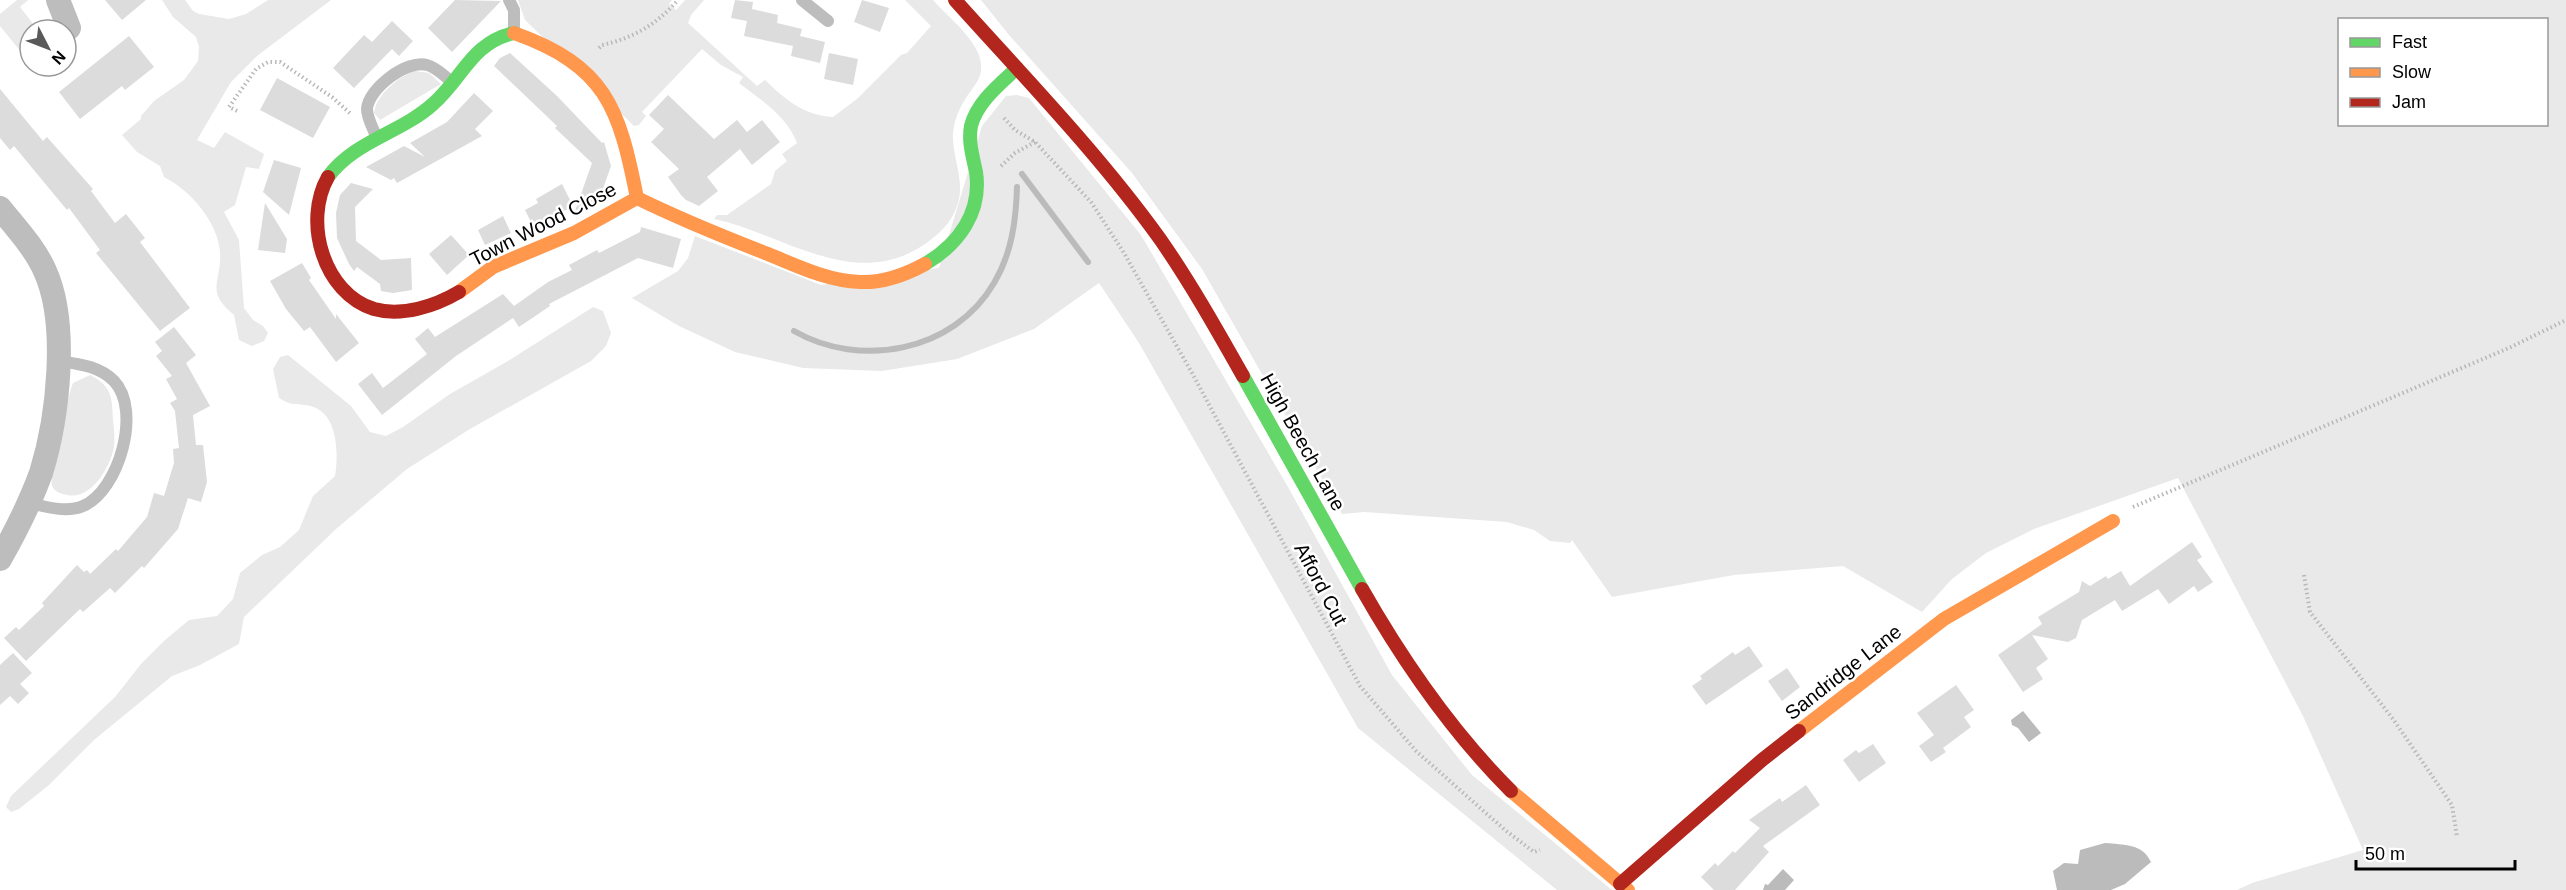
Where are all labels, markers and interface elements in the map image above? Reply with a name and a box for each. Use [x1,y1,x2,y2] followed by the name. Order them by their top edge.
[18,18,78,78] north arrow
[2338,18,2548,126] legend
[2392,32,2427,52] text: Fast
[49,48,69,68] text: N
[2392,62,2432,82] text: Slow
[2392,92,2426,112] text: Jam
[466,178,620,270] street label: Town Wood Close
[1256,370,1350,514] street label: High Beech Lane
[1290,539,1352,629] street label: Afford Cut
[1781,620,1905,724] street label: Sandridge Lane
[2356,833,2515,871] scale bar
[2365,844,2405,864] text: 50 m

